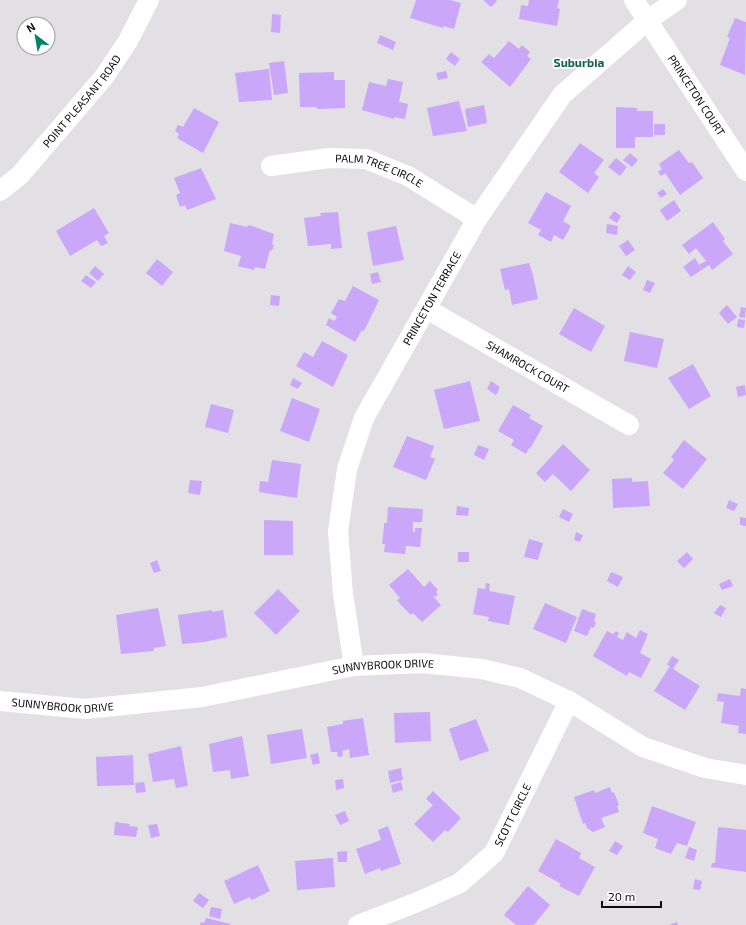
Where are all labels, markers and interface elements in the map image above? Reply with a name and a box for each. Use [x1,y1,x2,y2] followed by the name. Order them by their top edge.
[16,16,56,56] north arrow
[24,19,37,35] text: N
[40,52,123,150] street label: POINT PLEASANT ROAD
[666,52,728,139] street label: PRINCETON COURT
[554,55,605,69] district label: Suburbia
[335,151,426,190] street label: PALM TREE CIRCLE
[400,249,463,347] street label: PRINCETON TERRACE
[484,337,572,395] street label: SHAMROCK COURT
[331,656,435,676] street label: SUNNYBROOK DRIVE
[11,695,114,715] street label: SUNNYBROOK DRIVE
[491,781,533,848] street label: SCOTT CIRCLE
[602,883,661,909] scale bar
[608,889,635,903] text: 20 m

